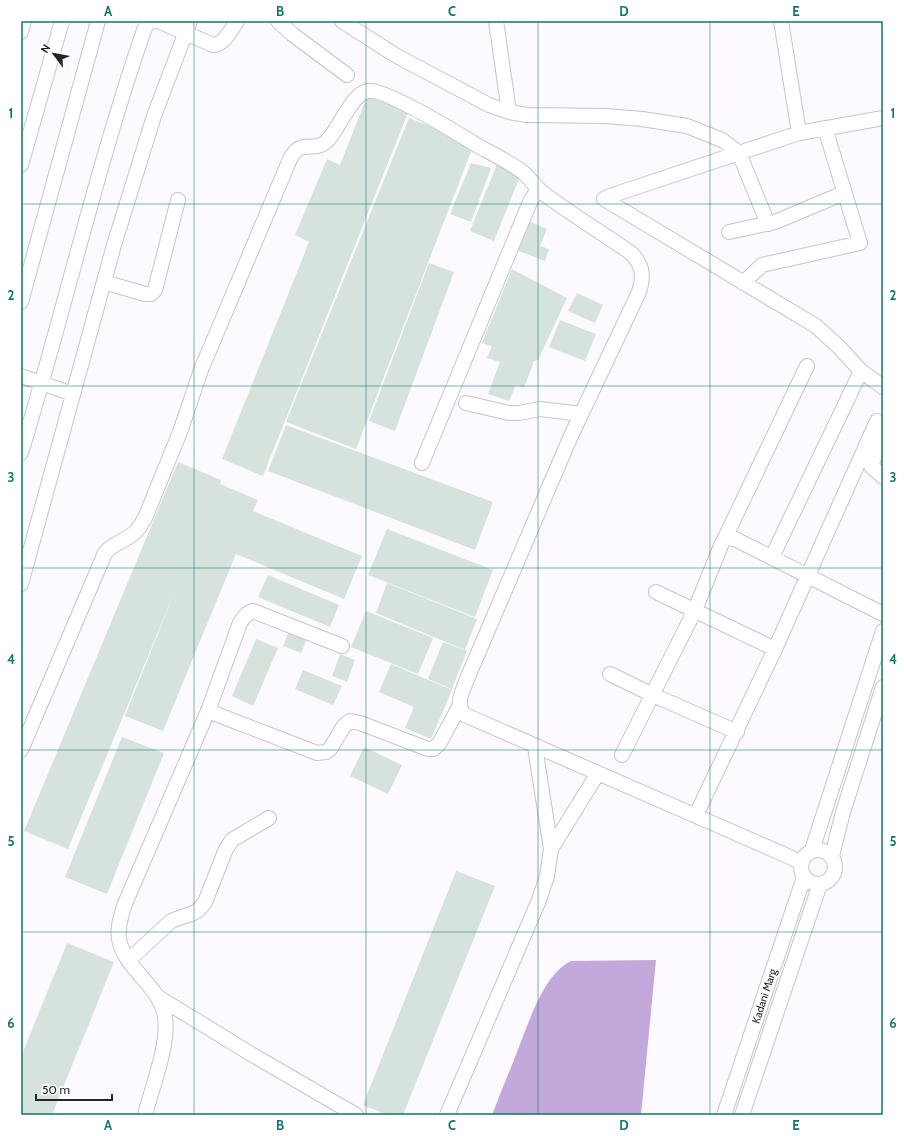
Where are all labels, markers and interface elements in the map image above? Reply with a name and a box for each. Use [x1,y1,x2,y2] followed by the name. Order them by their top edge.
[104,3,113,19] text: A
[276,3,284,19] text: B
[448,3,456,19] text: C
[619,3,629,19] text: D
[792,3,800,19] text: E
[34,34,74,74] north arrow
[38,42,54,56] text: N
[9,105,13,121] text: 1
[891,105,895,121] text: 1
[8,287,15,303] text: 2
[890,287,897,303] text: 2
[7,469,15,485] text: 3
[889,469,897,485] text: 3
[7,651,15,667] text: 4
[889,651,897,667] text: 4
[8,833,15,849] text: 5
[890,833,897,849] text: 5
[749,966,780,1025] street label: Kadani Marg
[7,1015,15,1031] text: 6
[889,1015,897,1031] text: 6
[36,1076,112,1102] scale bar
[42,1082,70,1097] text: 50 m
[104,1117,113,1133] text: A
[276,1117,284,1133] text: B
[448,1117,456,1133] text: C
[619,1117,629,1133] text: D
[792,1117,800,1133] text: E

